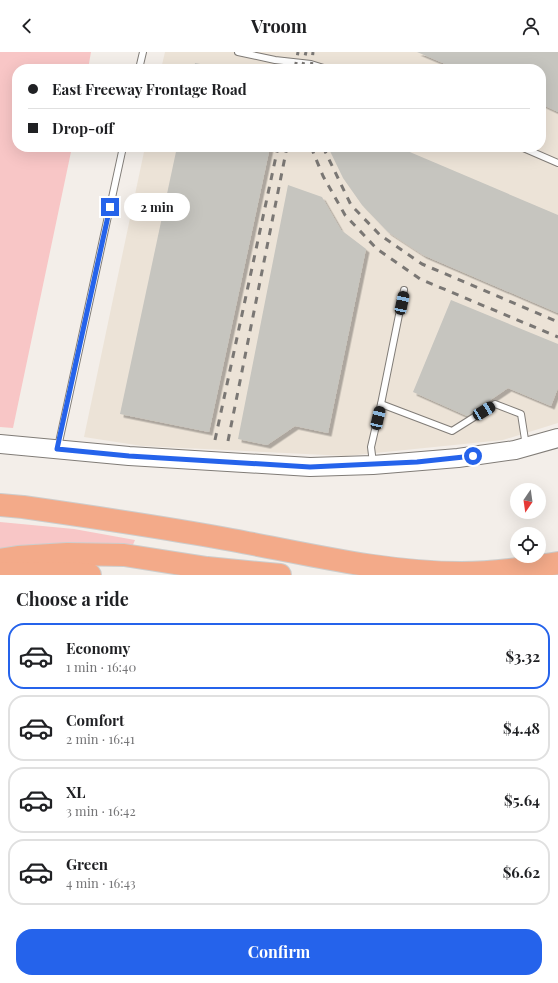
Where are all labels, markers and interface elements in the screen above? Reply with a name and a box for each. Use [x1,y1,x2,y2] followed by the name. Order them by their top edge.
[251,14,307,38] text: Vroom
[16,15,38,37] icon: back
[520,15,542,37] icon: person
[52,79,247,99] text: East Freeway Frontage Road
[52,118,114,138] text: Drop-off
[124,193,190,221] callout: 2 min
[101,198,119,216] route end
[140,198,174,215] text: 2 min
[394,290,410,316] car
[471,400,497,422] car
[369,405,387,431] car
[464,447,482,465] route start
[510,483,546,519] north arrow
[510,483,546,563] map controls
[510,527,546,563] button: locate
[16,587,129,611] text: Choose a ride
[18,638,54,674] icon: car
[66,638,130,658] text: Economy
[505,646,540,666] text: $3.32
[66,658,136,675] text: 1 min · 16:40
[18,710,54,746] icon: car
[66,710,124,730] text: Comfort
[503,718,540,738] text: $4.48
[66,730,135,747] text: 2 min · 16:41
[18,782,54,818] icon: car
[66,782,86,802] text: XL
[504,790,540,810] text: $5.64
[66,802,136,819] text: 3 min · 16:42
[18,854,54,890] icon: car
[66,854,108,874] text: Green
[503,862,540,882] text: $6.62
[66,874,136,891] text: 4 min · 16:43
[16,929,542,975] button: Confirm

